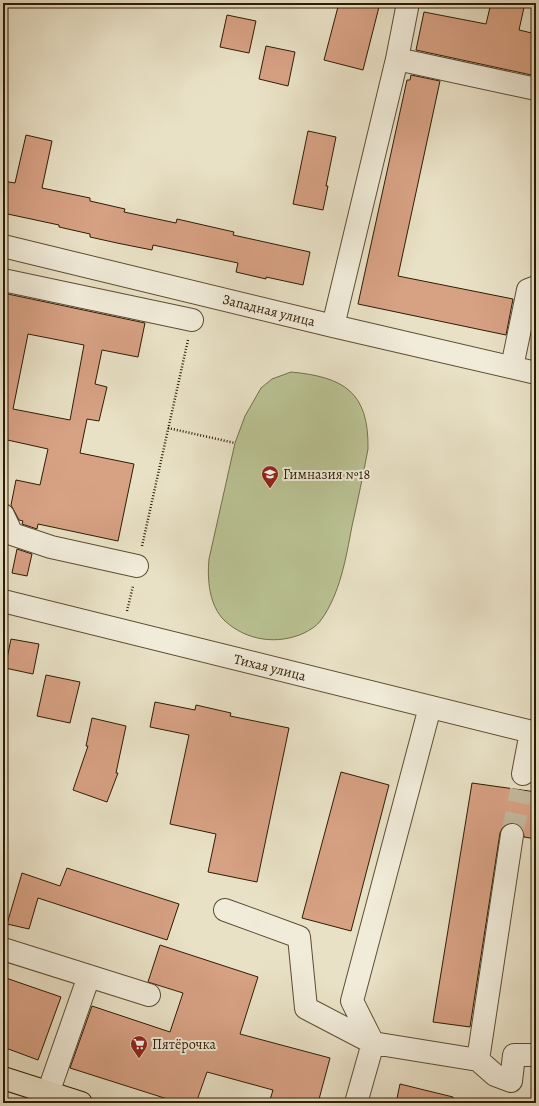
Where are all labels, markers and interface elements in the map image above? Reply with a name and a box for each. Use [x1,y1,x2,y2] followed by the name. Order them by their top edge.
[220,290,318,331] street label: Западная улица
[260,464,280,489] school or university icon: Гимназия №18
[283,465,370,484] place label: Гимназия №18
[232,649,308,686] street label: Тихая улица
[129,1034,149,1059] supermarket icon: Пятёрочка
[152,1035,216,1054] place label: Пятёрочка

